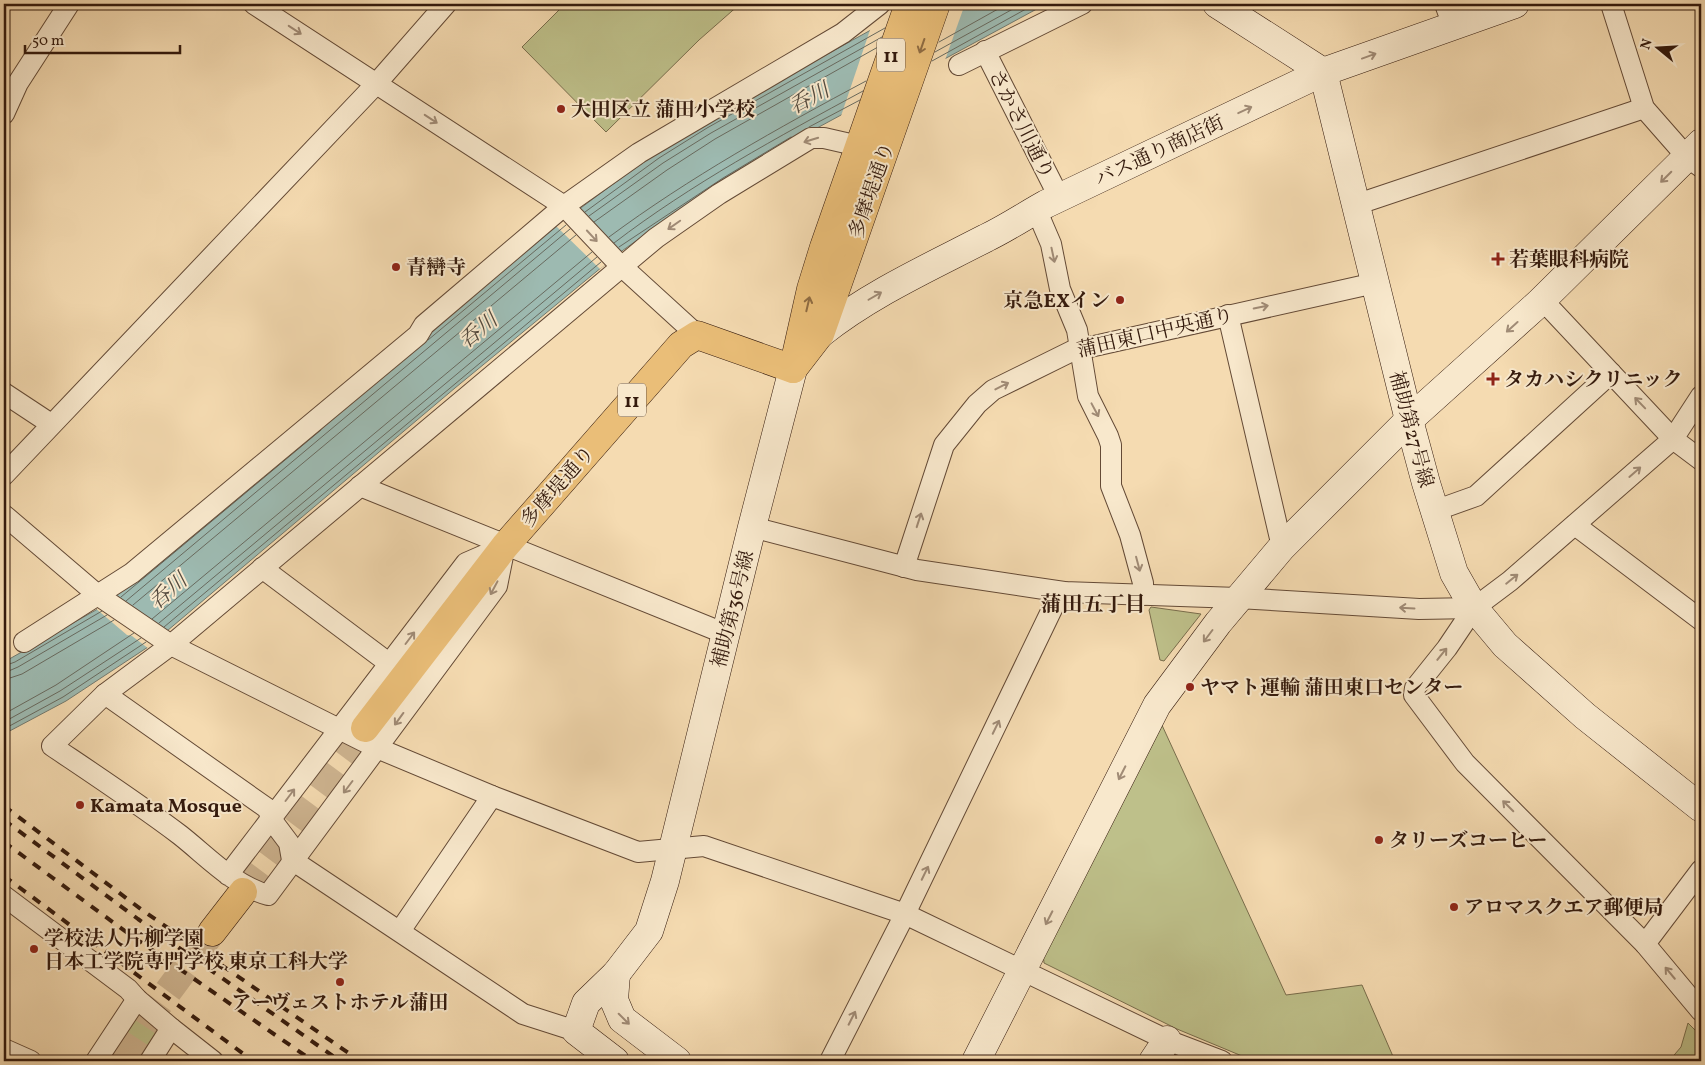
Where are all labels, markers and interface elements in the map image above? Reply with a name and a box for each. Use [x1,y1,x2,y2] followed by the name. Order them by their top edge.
[25,22,180,54] scale bar
[1632,22,1682,72] north arrow
[287,26,301,36] one-way arrow
[32,31,64,52] text: 50 m
[1636,37,1658,52] text: N
[877,38,905,72] road number: 11
[917,38,926,53] one-way arrow
[1360,50,1376,60] one-way arrow
[981,65,1060,185] street label: さかさ川通り
[784,76,837,122] water label: 呑川
[571,97,755,125] place label: 大田区立 蒲田小学校
[555,103,567,115] marker: 大田区立 蒲田小学校
[1238,104,1253,114] one-way arrow
[1090,110,1229,194] street label: バス通り商店街
[423,115,437,125] one-way arrow
[804,136,820,146] one-way arrow
[843,139,902,242] street label: 多摩堤通り
[1660,171,1672,183] one-way arrow
[667,220,681,230] one-way arrow
[587,230,598,243] one-way arrow
[1049,246,1058,262] one-way arrow
[1509,247,1629,275] place label: 若葉眼科病院
[1491,252,1505,266] marker: 若葉眼科病院
[406,255,466,283] place label: 青巒寺
[390,261,402,273] marker: 青巒寺
[1004,288,1110,316] place label: 京急EXイン
[867,291,882,301] one-way arrow
[1114,294,1126,306] marker: 京急EXイン
[804,297,813,313] one-way arrow
[1074,302,1237,366] street label: 蒲田東口中央通り
[1253,302,1269,311] one-way arrow
[453,305,506,356] water label: 呑川
[1505,321,1518,333] one-way arrow
[1504,367,1682,395] place label: タカハシクリニック
[1381,368,1439,491] street label: 補助第27号線
[1486,372,1500,386] marker: タカハシクリニック
[994,381,1009,390] one-way arrow
[618,384,646,416] road number: 11
[1634,397,1646,410] one-way arrow
[1090,403,1100,418] one-way arrow
[515,440,602,534] street label: 多摩堤通り
[1629,466,1642,478] one-way arrow
[915,513,924,529] one-way arrow
[706,548,762,671] street label: 補助第36号線
[1134,556,1143,572] one-way arrow
[144,566,196,617] water label: 呑川
[1506,573,1519,584] one-way arrow
[489,580,499,595] one-way arrow
[1041,591,1146,620] district label: 蒲田五丁目
[1400,603,1416,612] one-way arrow
[1203,629,1214,642] one-way arrow
[404,632,415,645] one-way arrow
[1437,647,1448,660] one-way arrow
[1200,675,1463,703] place label: ヤマト運輸 蒲田東口センター
[1184,681,1196,693] marker: ヤマト運輸 蒲田東口センター
[393,712,404,725] one-way arrow
[991,719,1001,734] one-way arrow
[1117,765,1126,780] one-way arrow
[343,780,353,794] one-way arrow
[284,788,295,801] one-way arrow
[90,793,242,821] place label: Kamata Mosque
[74,799,86,811] marker: Kamata Mosque
[1502,800,1515,812] one-way arrow
[1389,828,1547,856] place label: タリーズコーヒー
[1373,834,1385,846] marker: タリーズコーヒー
[921,866,930,881] one-way arrow
[1464,895,1664,923] place label: アロマスクエア郵便局
[1448,901,1460,913] marker: アロマスクエア郵便局
[1044,910,1053,925] one-way arrow
[44,926,348,977] place label: 学校法人片柳学園 日本工学院専門学校 東京工科大学
[28,943,40,955] marker: 学校法人片柳学園 日本工学院専門学校 東京工科大学
[1664,967,1676,980] one-way arrow
[334,976,346,988] marker: アーヴェストホテル蒲田
[231,990,449,1018] place label: アーヴェストホテル蒲田
[848,1011,857,1026] one-way arrow
[618,1013,630,1025] one-way arrow

